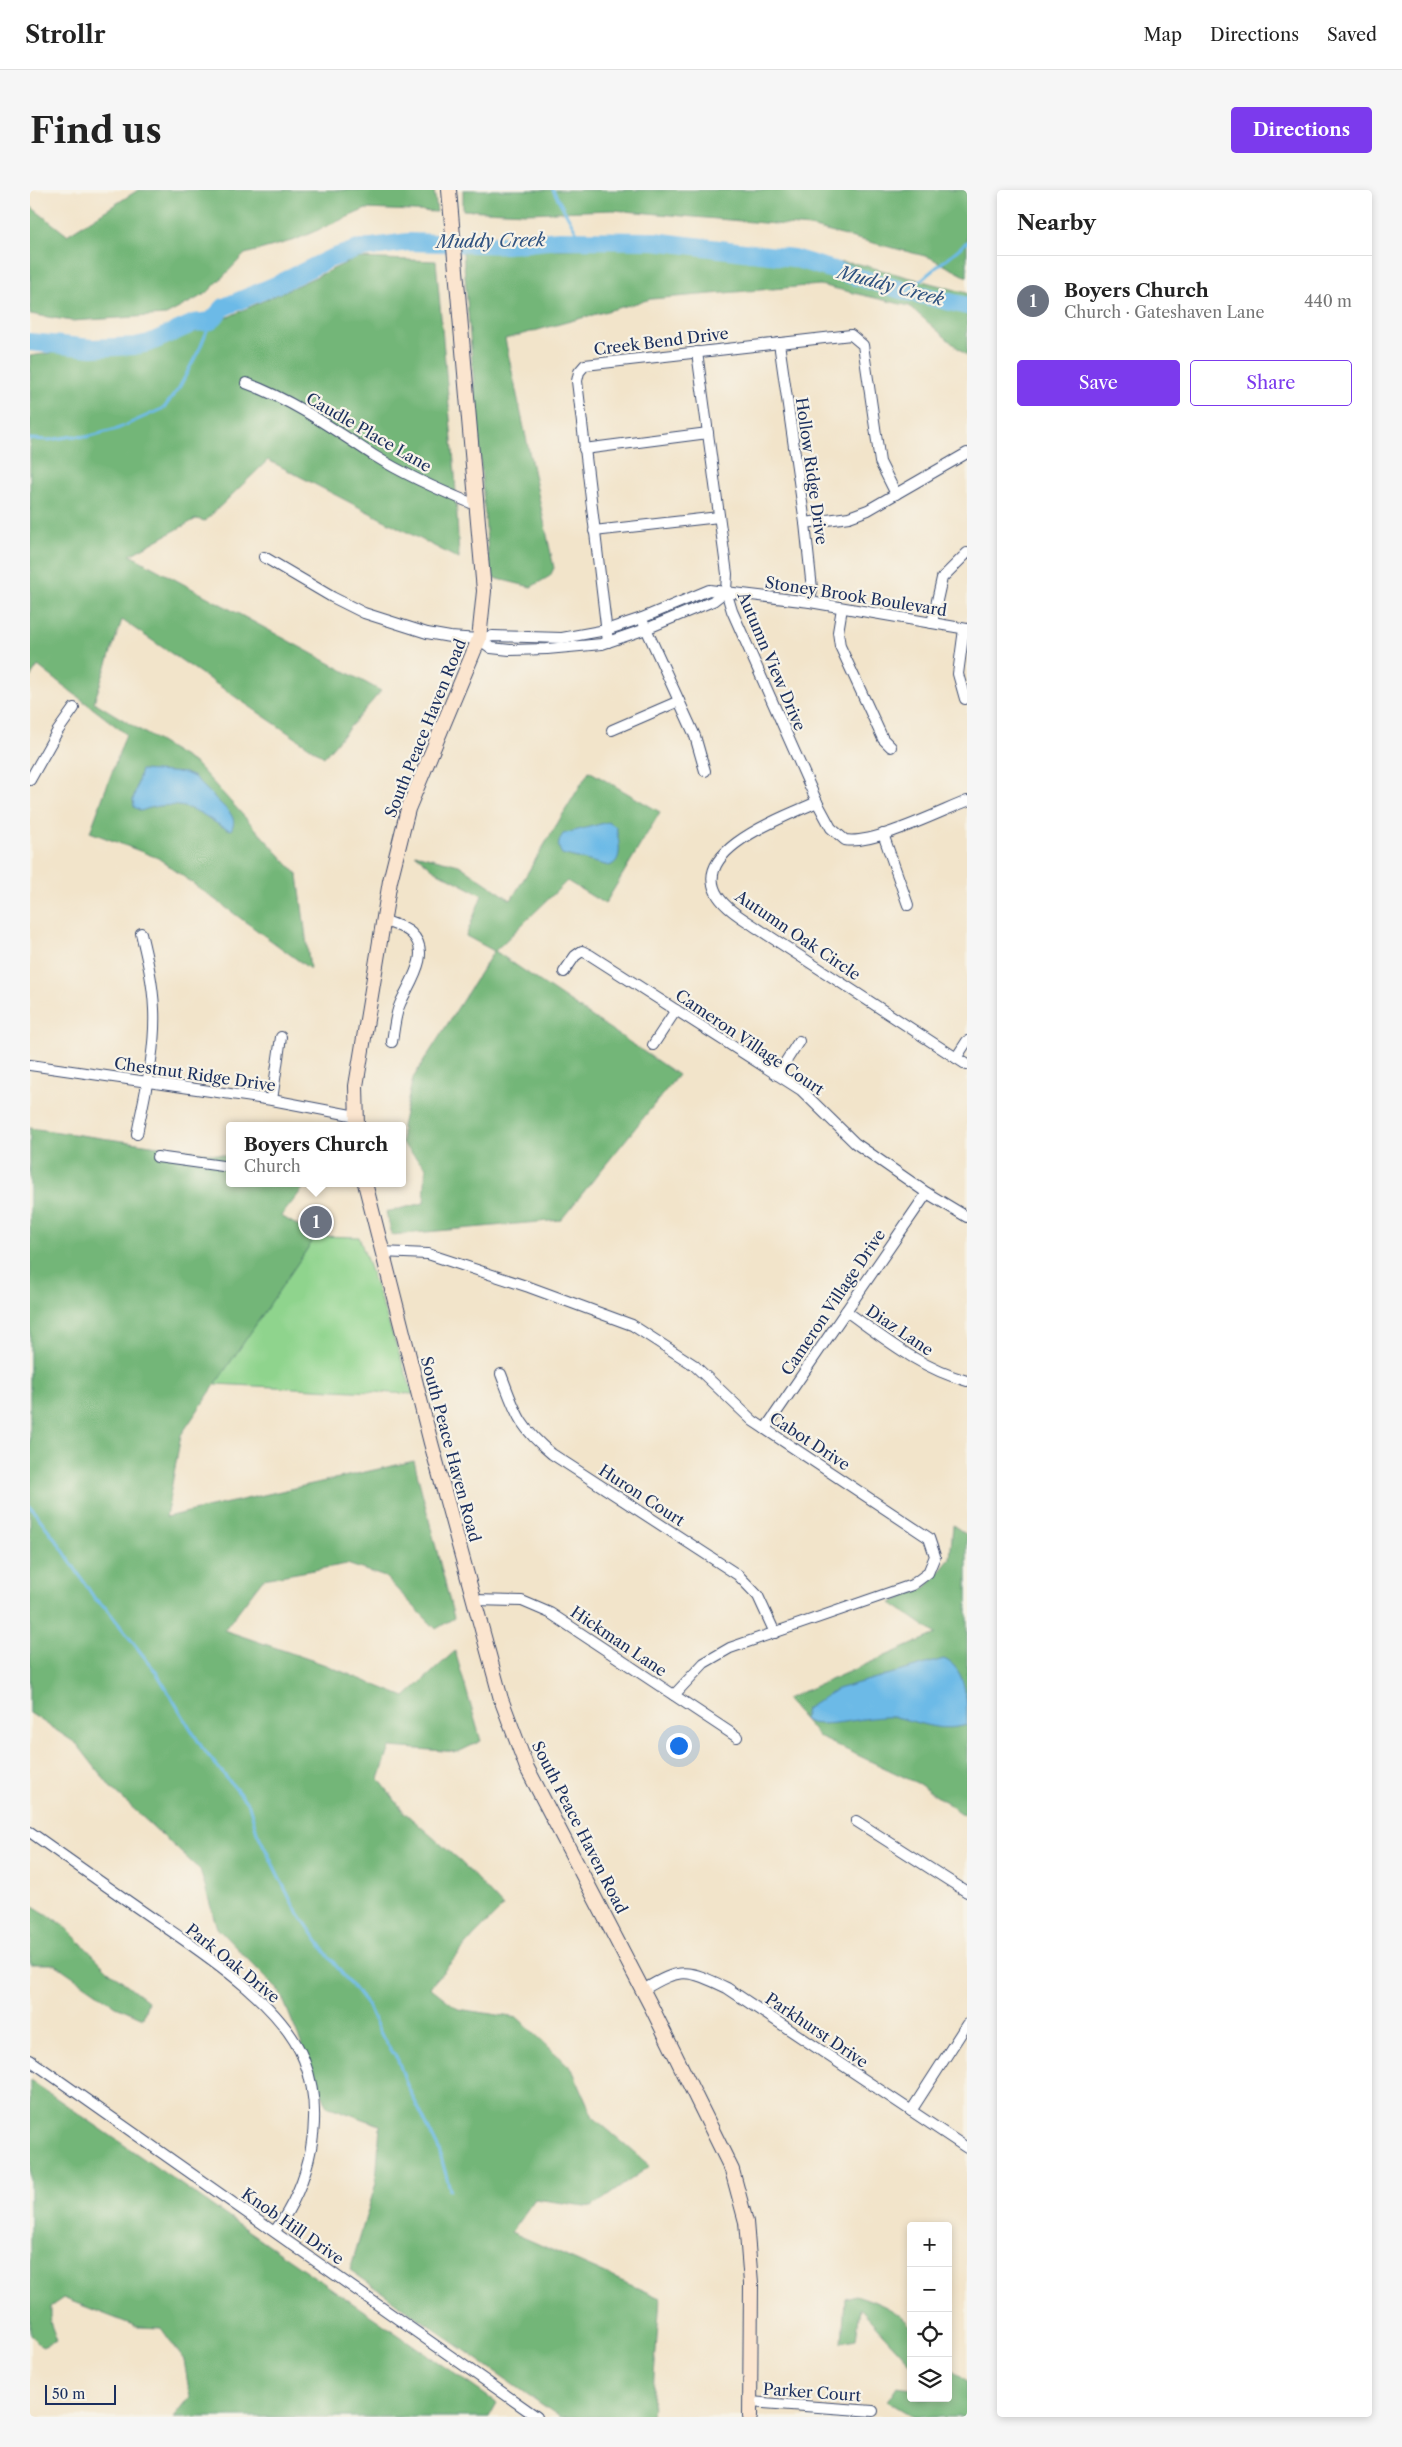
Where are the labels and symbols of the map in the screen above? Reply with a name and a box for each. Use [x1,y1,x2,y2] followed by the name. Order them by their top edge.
[434,229,546,253] water label: Muddy Creek
[834,261,947,311] water label: Muddy Creek
[592,323,730,359] street label: Creek Bend Drive
[303,388,435,476] street label: Caudle Place Lane
[792,396,832,546] street label: Hollow Ridge Drive
[764,572,949,620] street label: Stoney Brook Boulevard
[733,587,810,734] street label: Autumn View Drive
[380,635,470,820] street label: South Peace Haven Road
[731,885,865,984] street label: Autumn Oak Circle
[672,985,828,1099] street label: Cameron Village Court
[113,1053,277,1095] street label: Chestnut Ridge Drive
[300,1203,332,1241] pin: 1
[777,1225,889,1379] street label: Cameron Village Drive
[863,1300,937,1360] street label: Diaz Lane
[417,1354,485,1544] street label: South Peace Haven Road
[766,1408,854,1474] street label: Cabot Drive
[595,1460,689,1530] street label: Huron Court
[567,1601,671,1681] street label: Hickman Lane
[666,1733,692,1759] your location
[528,1737,632,1917] street label: South Peace Haven Road
[182,1919,284,2007] street label: Park Oak Drive
[762,1988,872,2072] street label: Parkhurst Drive
[238,2183,348,2269] street label: Knob Hill Drive
[762,2379,862,2405] street label: Parker Court
[45,2382,116,2405] scale bar

